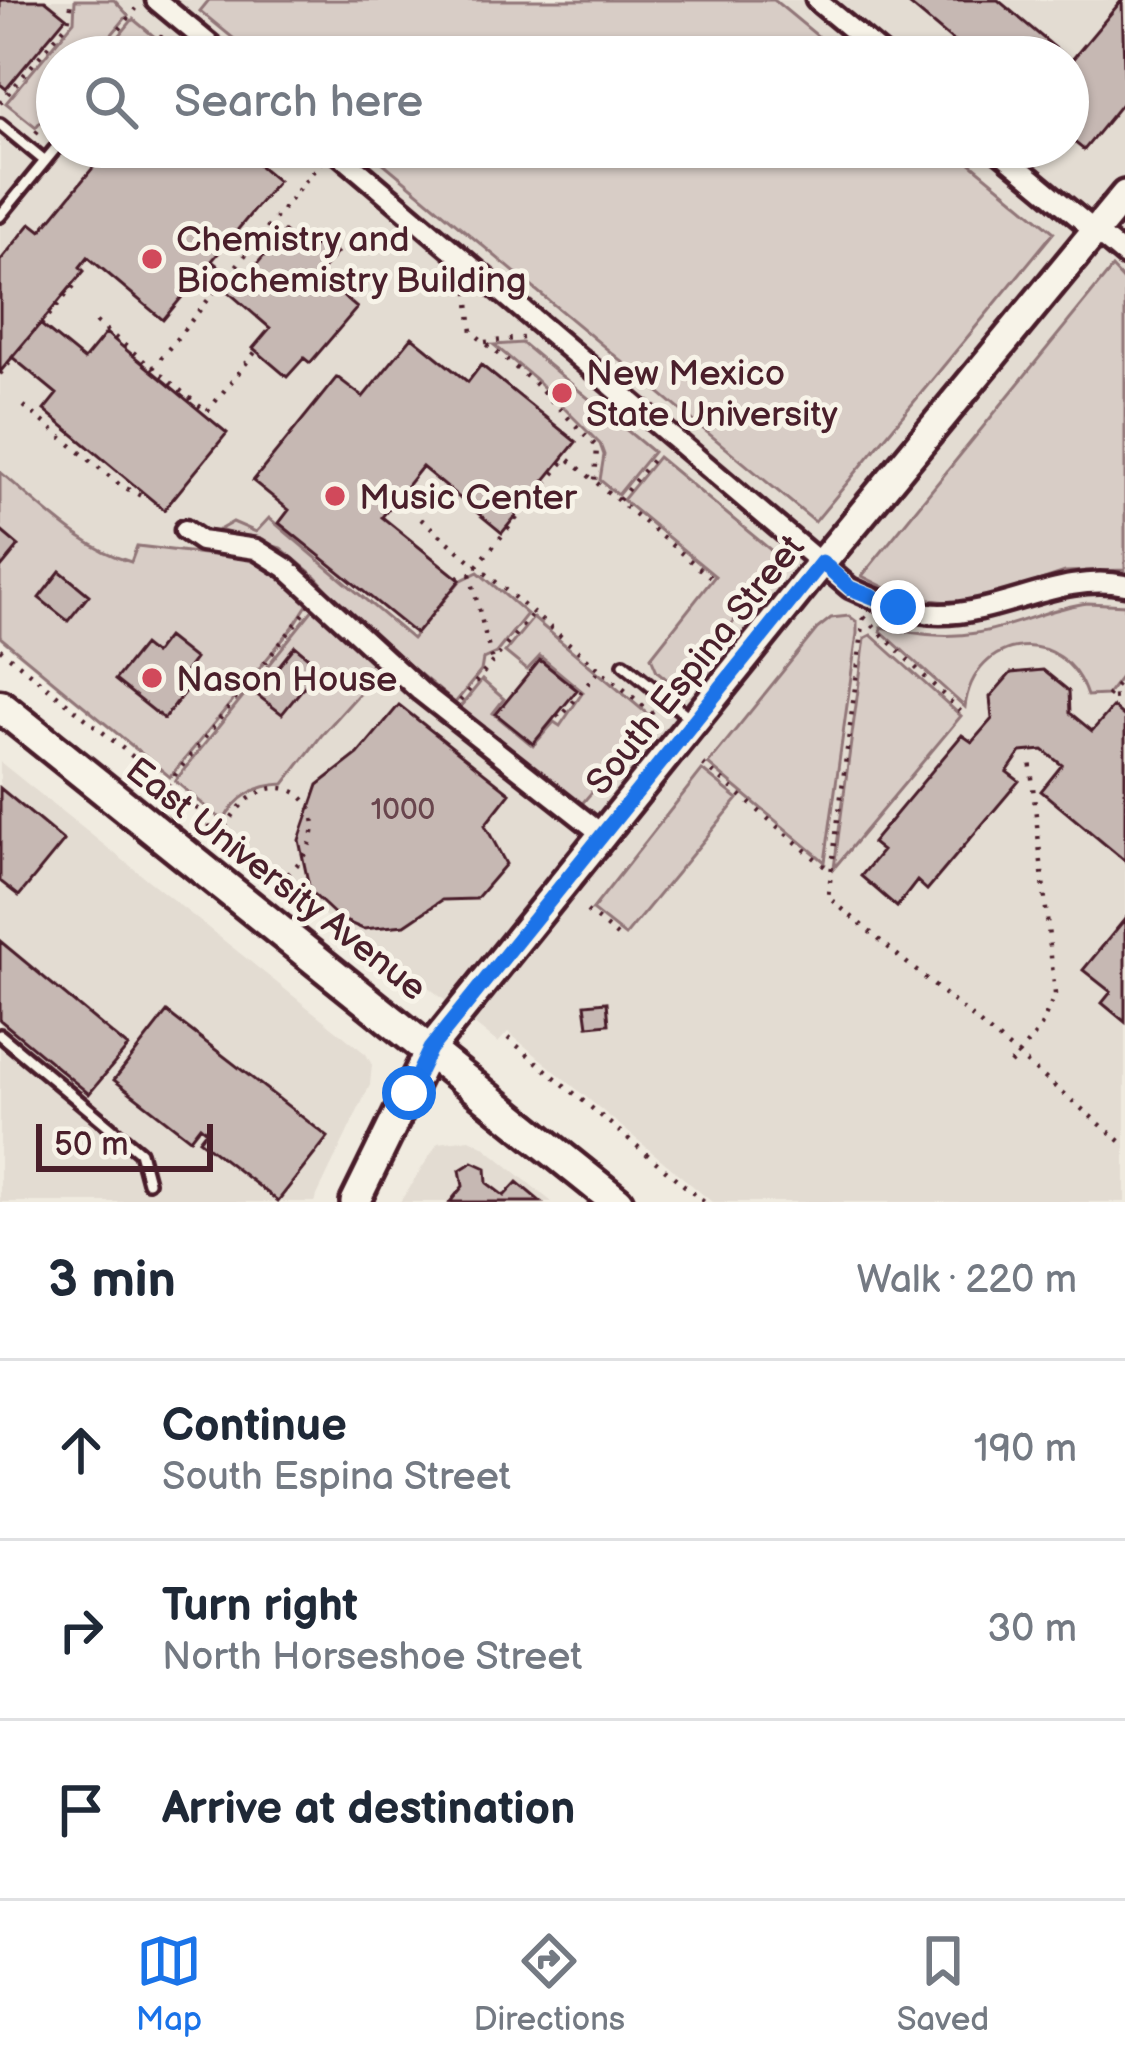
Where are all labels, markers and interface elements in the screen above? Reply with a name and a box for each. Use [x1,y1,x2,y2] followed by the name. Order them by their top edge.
[36,36,1089,168] search box
[78,69,144,135] icon: search
[174,75,423,130] text: Search here
[176,219,527,303] place label: Chemistry and Biochemistry Building
[139,246,165,272] marker: Chemistry and Biochemistry Building
[586,353,839,437] place label: New Mexico State University
[549,380,575,406] marker: New Mexico State University
[359,477,578,520] place label: Music Center
[322,483,348,509] marker: Music Center
[578,527,814,804] street label: South Espina Street
[871,580,925,634] route end
[176,659,397,702] place label: Nason House
[139,665,165,691] marker: Nason House
[117,749,434,1011] street label: East University Avenue
[371,792,435,828] house number: 1000
[382,1066,436,1120] route start
[36,1118,213,1171] scale bar
[54,1125,129,1165] text: 50 m
[48,1250,176,1311] text: 3 min
[857,1257,1077,1304] text: Walk · 220 m
[162,1399,347,1454] text: Continue
[48,1417,114,1483] icon: ahead
[974,1426,1077,1473] text: 190 m
[162,1454,511,1501] text: South Espina Street
[162,1579,358,1634] text: Turn right
[48,1597,114,1663] icon: right
[987,1606,1077,1653] text: 30 m
[162,1634,582,1681] text: North Horseshoe Street
[48,1777,114,1843] icon: arrive
[162,1782,575,1837] text: Arrive at destination
[136,1928,202,2040] tab: Map
[473,1928,625,2040] tab: Directions
[897,1928,989,2040] tab: Saved

